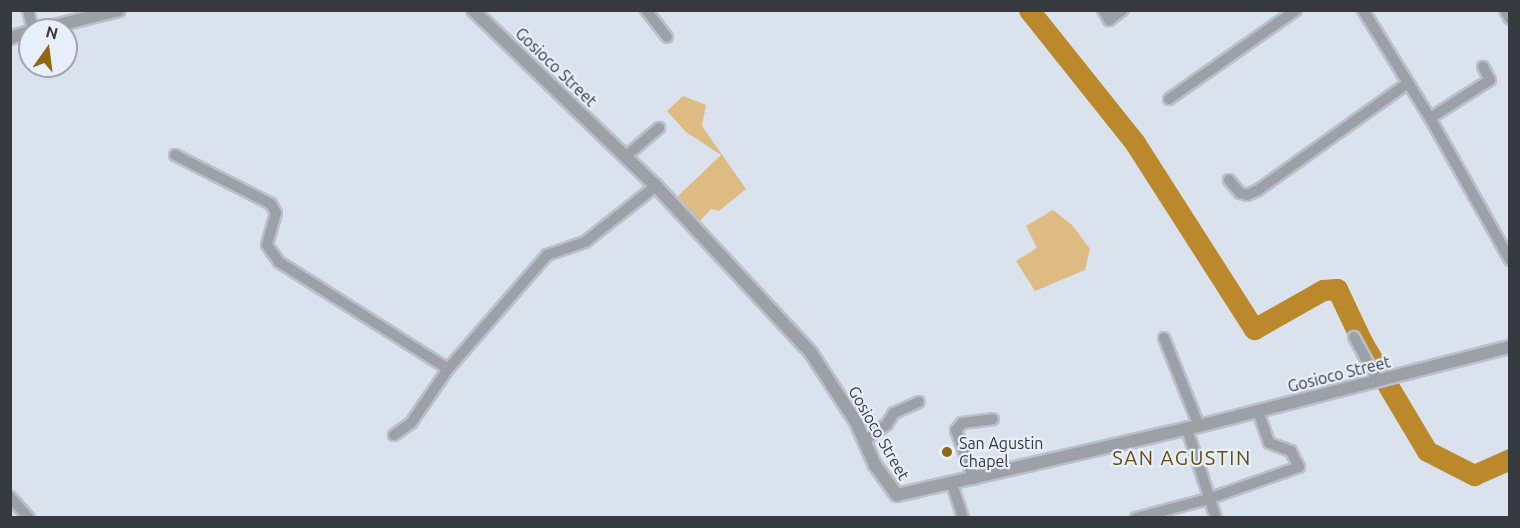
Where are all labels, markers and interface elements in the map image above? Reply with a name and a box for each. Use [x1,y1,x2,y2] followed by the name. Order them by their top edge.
[18,18,78,78] north arrow
[44,22,60,43] text: N
[511,24,601,110] street label: Gosioco Street
[1286,352,1392,396] street label: Gosioco Street
[844,383,914,483] street label: Gosioco Street
[959,433,1043,471] place label: San Agustin Chapel
[940,445,954,459] marker: San Agustin Chapel
[1112,445,1252,469] district label: SAN AGUSTIN

